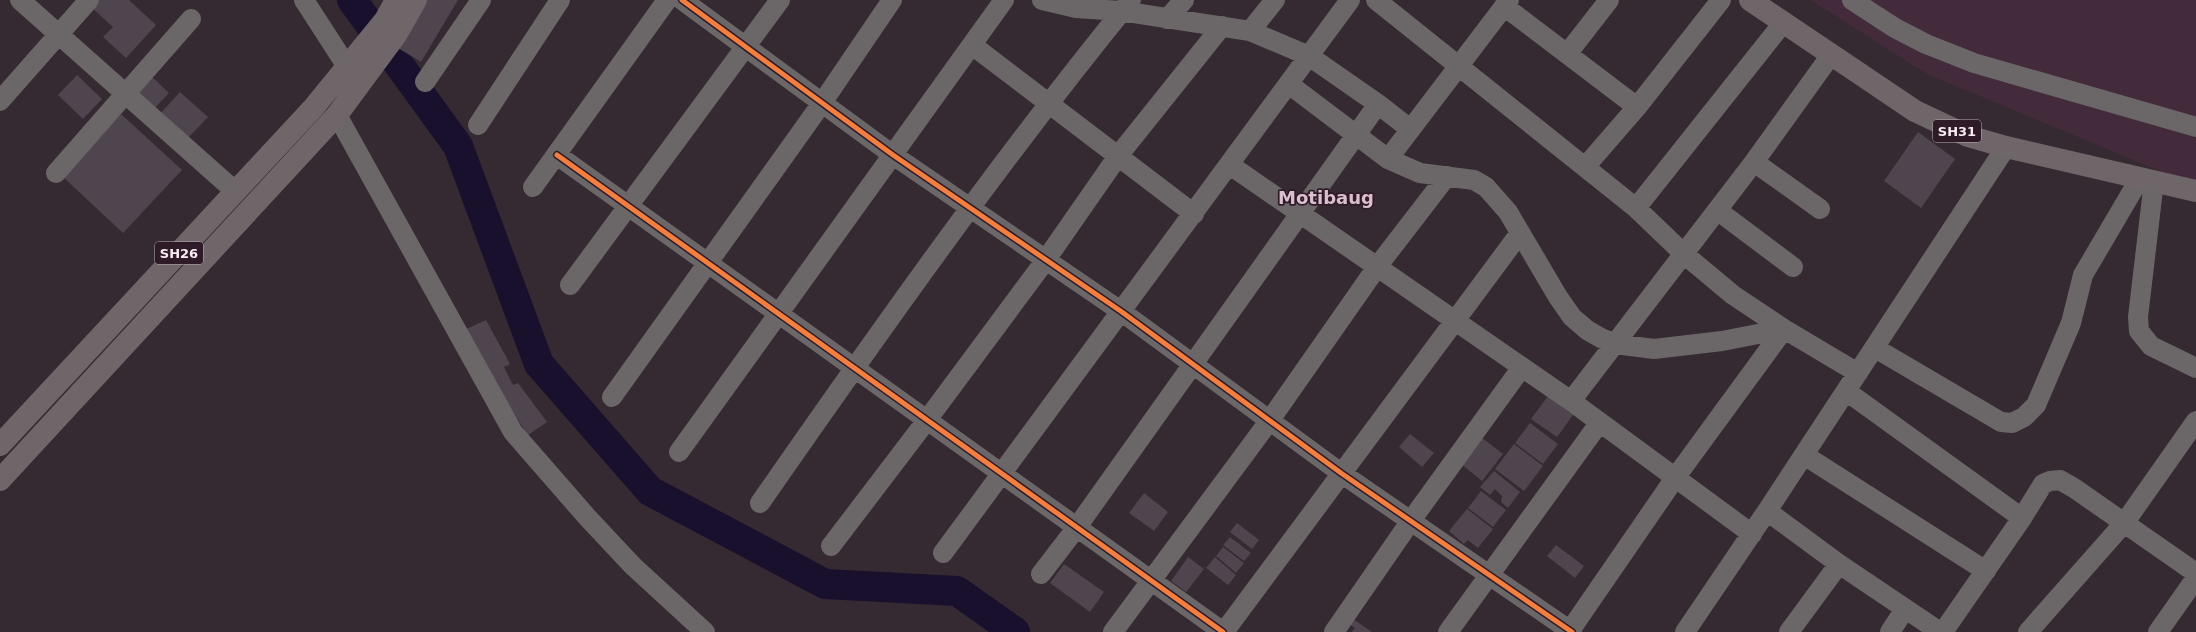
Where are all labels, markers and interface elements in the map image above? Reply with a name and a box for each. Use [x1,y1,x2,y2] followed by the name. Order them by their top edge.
[1933,120,1981,142] road number: SH31
[1278,187,1374,208] district label: Motibaug
[155,242,203,264] road number: SH26

